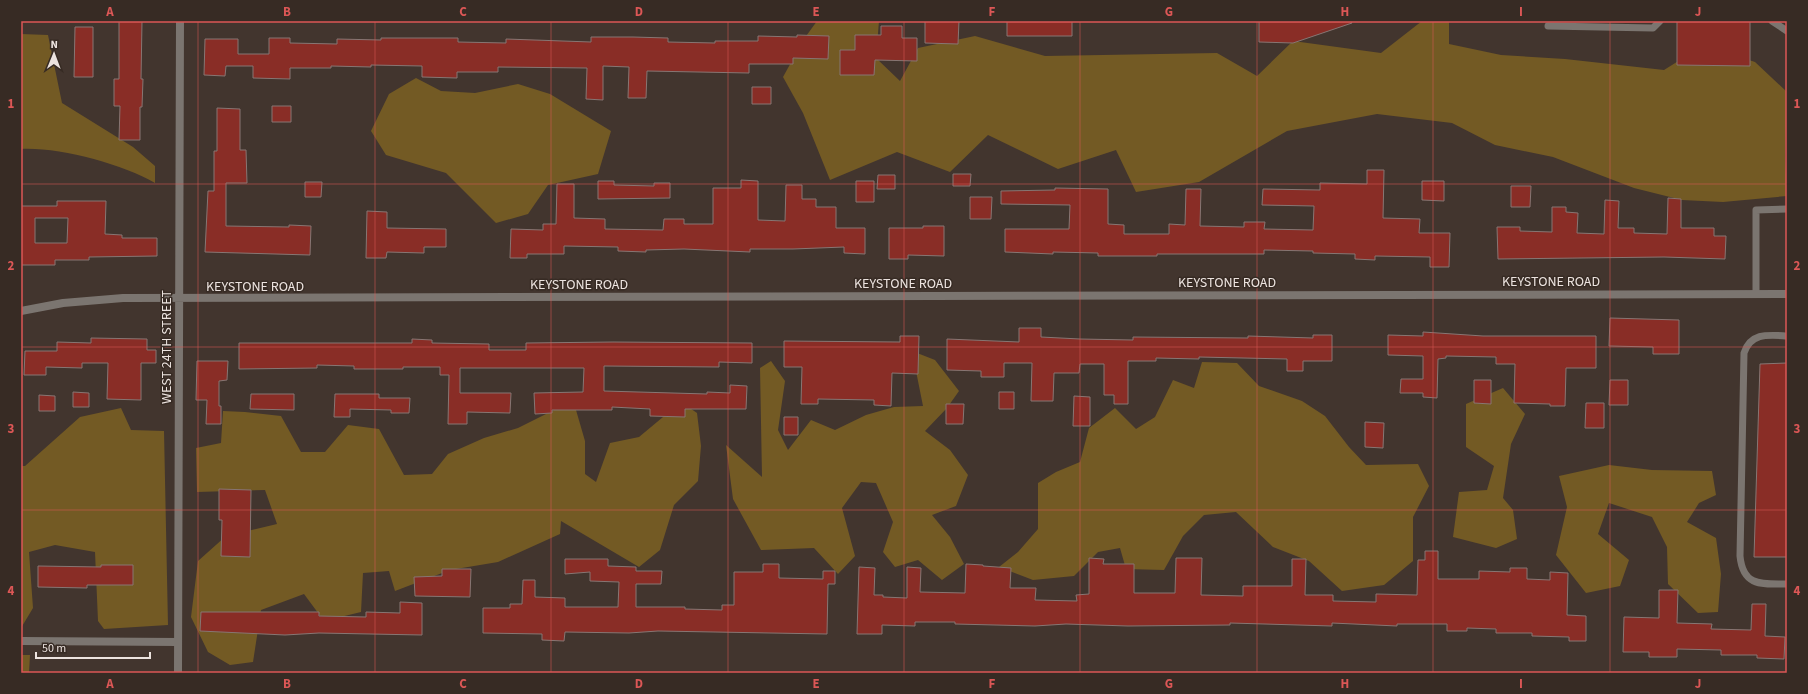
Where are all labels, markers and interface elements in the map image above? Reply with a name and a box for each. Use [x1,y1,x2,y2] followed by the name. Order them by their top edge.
[105,3,114,21] text: A
[283,3,291,21] text: B
[459,3,467,21] text: C
[635,3,643,21] text: D
[812,3,820,21] text: E
[989,3,996,21] text: F
[1165,3,1173,21] text: G
[1341,3,1349,21] text: H
[1519,3,1523,21] text: I
[1695,3,1701,21] text: J
[34,34,74,74] north arrow
[50,37,58,52] text: N
[8,95,15,113] text: 1
[1794,95,1801,113] text: 1
[8,257,15,275] text: 2
[1794,257,1801,275] text: 2
[1502,272,1600,292] street label: KEYSTONE ROAD
[1178,273,1276,293] street label: KEYSTONE ROAD
[854,274,952,294] street label: KEYSTONE ROAD
[530,275,628,295] street label: KEYSTONE ROAD
[206,277,304,297] street label: KEYSTONE ROAD
[157,289,177,404] street label: WEST 24TH STREET
[8,420,15,438] text: 3
[1794,420,1801,438] text: 3
[8,582,15,600] text: 4
[1794,582,1801,600] text: 4
[36,634,150,660] scale bar
[42,640,66,657] text: 50 m
[105,675,114,693] text: A
[283,675,291,693] text: B
[459,675,467,693] text: C
[635,675,643,693] text: D
[812,675,820,693] text: E
[989,675,996,693] text: F
[1165,675,1173,693] text: G
[1341,675,1349,693] text: H
[1519,675,1523,693] text: I
[1695,675,1701,693] text: J

